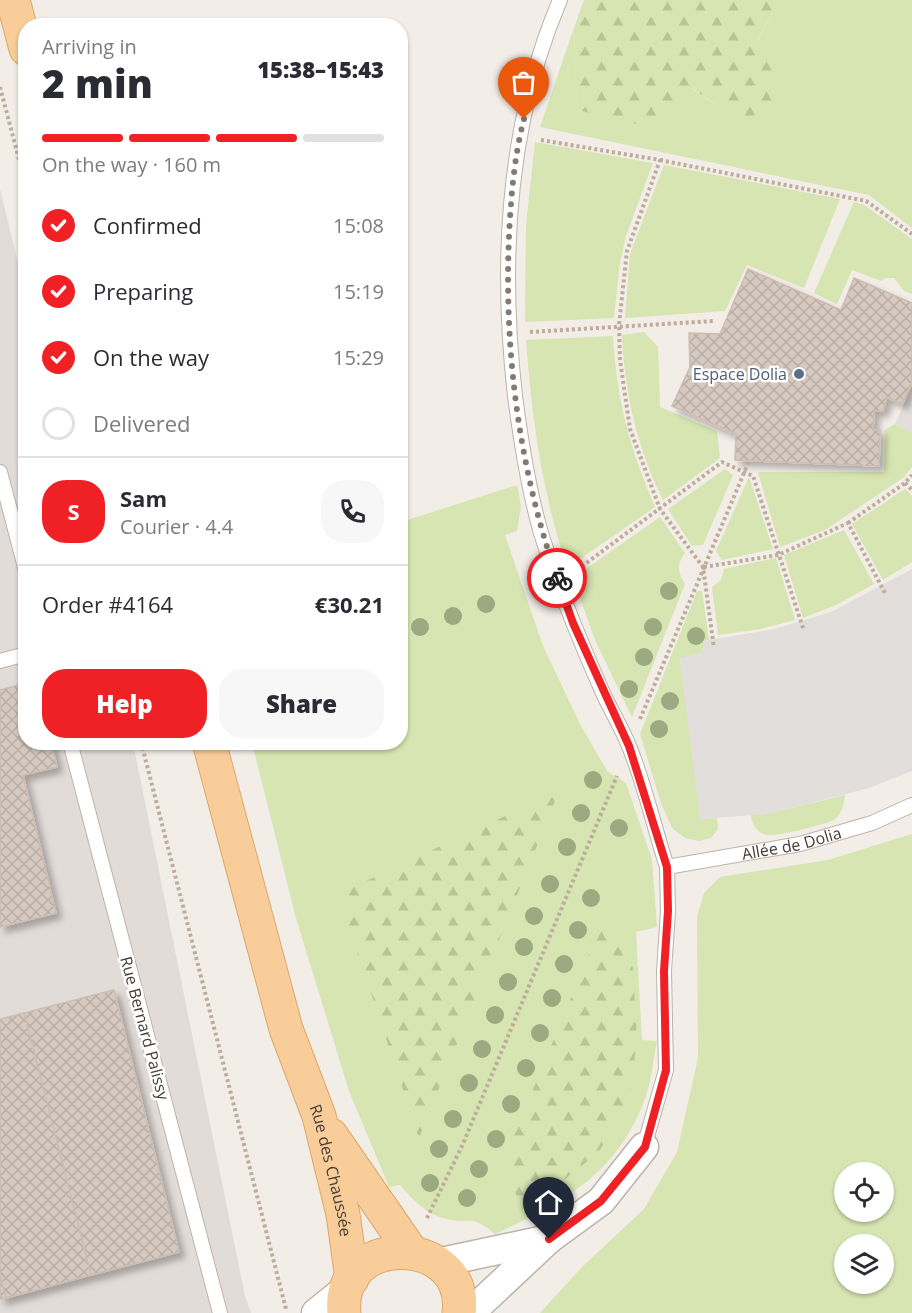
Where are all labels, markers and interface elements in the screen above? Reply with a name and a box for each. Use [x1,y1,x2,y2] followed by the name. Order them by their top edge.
[42,33,137,60] text: Arriving in
[257,54,384,84] text: 15:38–15:43
[42,56,153,109] text: 2 min
[498,57,549,119] pin
[507,66,540,99] icon: bag
[42,151,221,178] text: On the way · 160 m
[42,209,75,242] icon: check
[93,210,202,240] text: Confirmed
[333,212,384,239] text: 15:08
[42,275,75,308] icon: check
[93,276,193,306] text: Preparing
[333,278,384,305] text: 15:19
[42,341,75,374] icon: check
[93,342,209,372] text: On the way
[333,344,384,371] text: 15:29
[693,363,787,385] place label: Espace Dolia
[792,367,806,381] marker: Espace Dolia
[93,408,191,438] text: Delivered
[321,480,384,543] button: phone
[120,483,167,513] text: Sam
[67,496,80,526] text: S
[120,513,233,540] text: Courier · 4.4
[527,548,587,608] courier
[541,562,574,595] icon: bike
[42,589,173,619] text: Order #4164
[315,589,384,619] text: €30.21
[42,669,207,738] button: Help
[219,669,384,738] button: Share
[740,822,844,865] street label: Allée de Dolia
[115,954,175,1103] street label: Rue Bernard Palissy
[305,1101,357,1238] street label: Rue des Chaussée
[834,1162,894,1294] map controls
[834,1162,894,1222] button: locate
[523,1177,574,1239] pin
[532,1186,565,1219] icon: home
[834,1234,894,1294] button: layers

